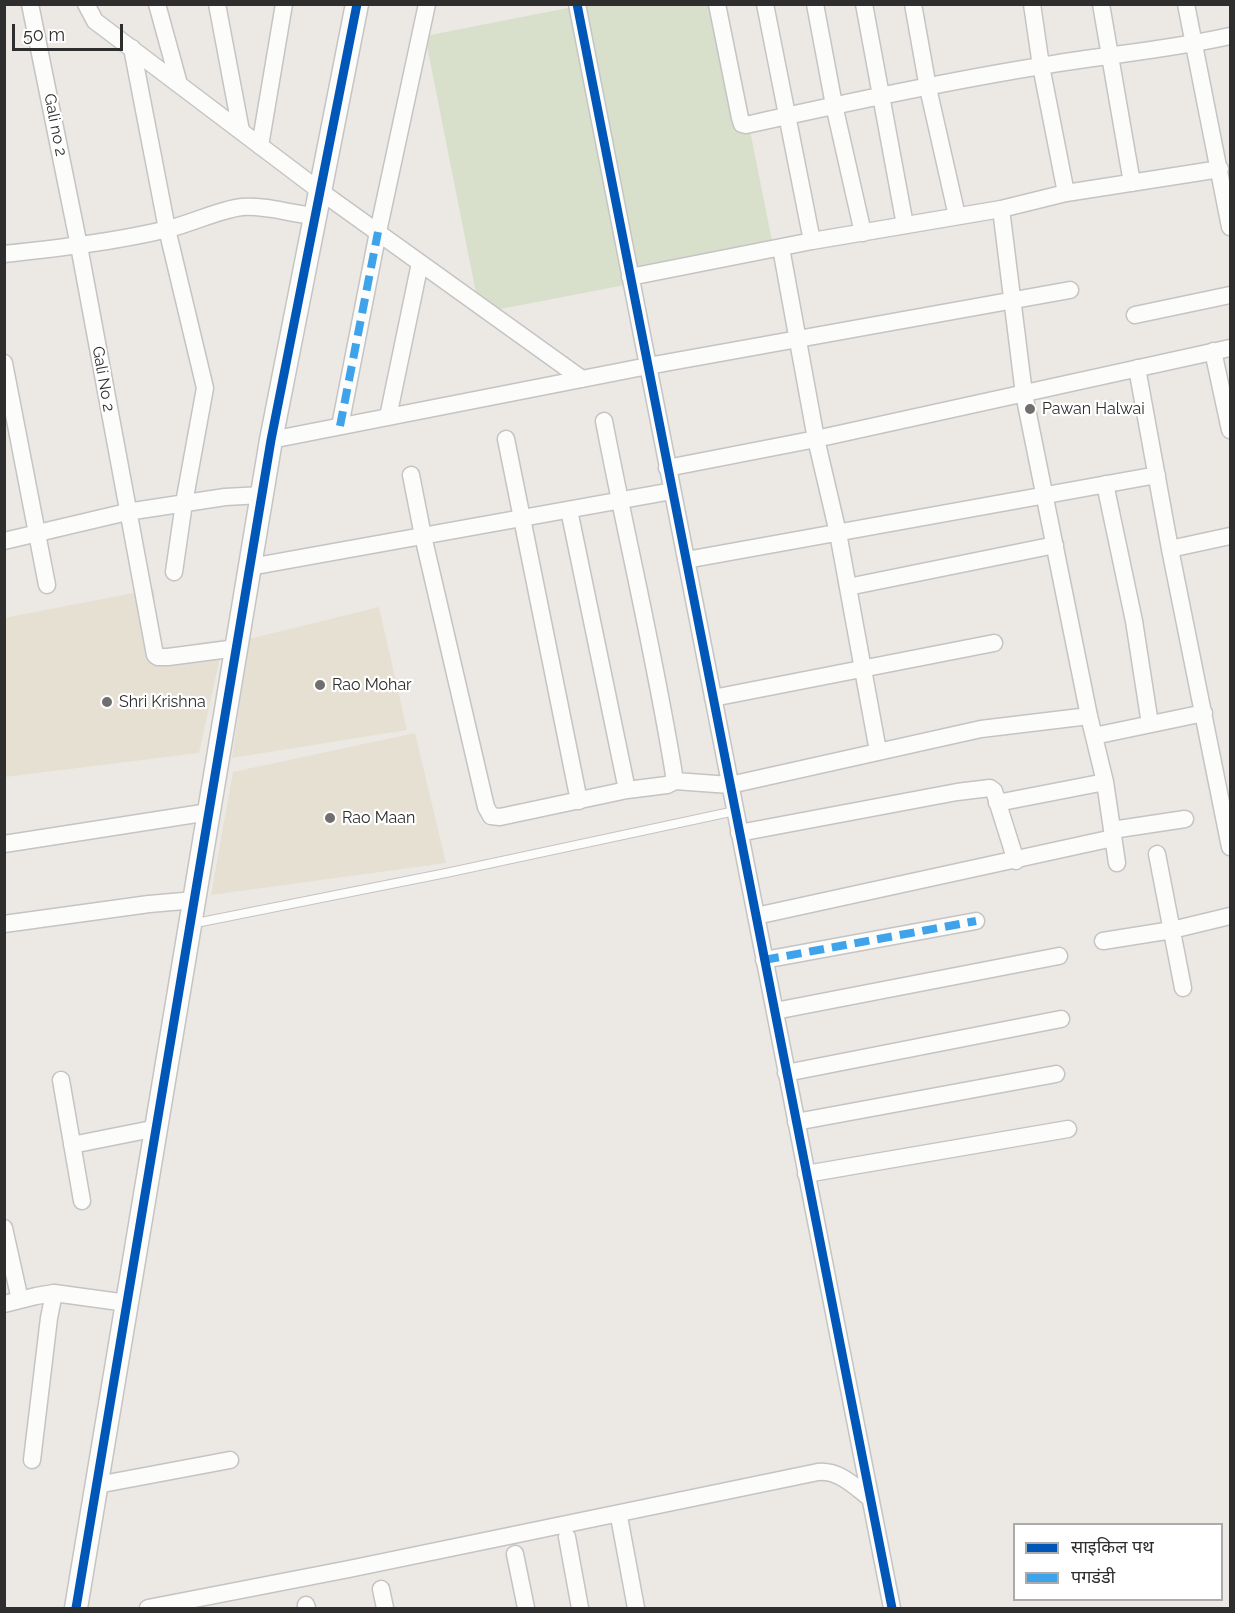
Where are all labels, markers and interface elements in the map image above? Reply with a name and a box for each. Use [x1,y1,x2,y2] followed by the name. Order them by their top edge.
[15,12,126,50] scale bar
[23,24,65,45] text: 50 m
[40,92,70,158] street label: Gali no 2
[88,345,118,413] street label: Gali No 2
[1042,399,1145,419] place label: Pawan Halwai
[1023,402,1037,416] marker: Pawan Halwai
[332,675,412,695] place label: Rao Mohar
[313,678,327,692] marker: Rao Mohar
[119,692,206,712] place label: Shri Krishna
[100,695,114,709] marker: Shri Krishna
[342,808,415,828] place label: Rao Maan
[323,811,337,825] marker: Rao Maan
[1013,1523,1223,1601] legend
[1071,1536,1154,1557] text: साइकिल पथ
[1071,1566,1115,1587] text: पगडंडी

